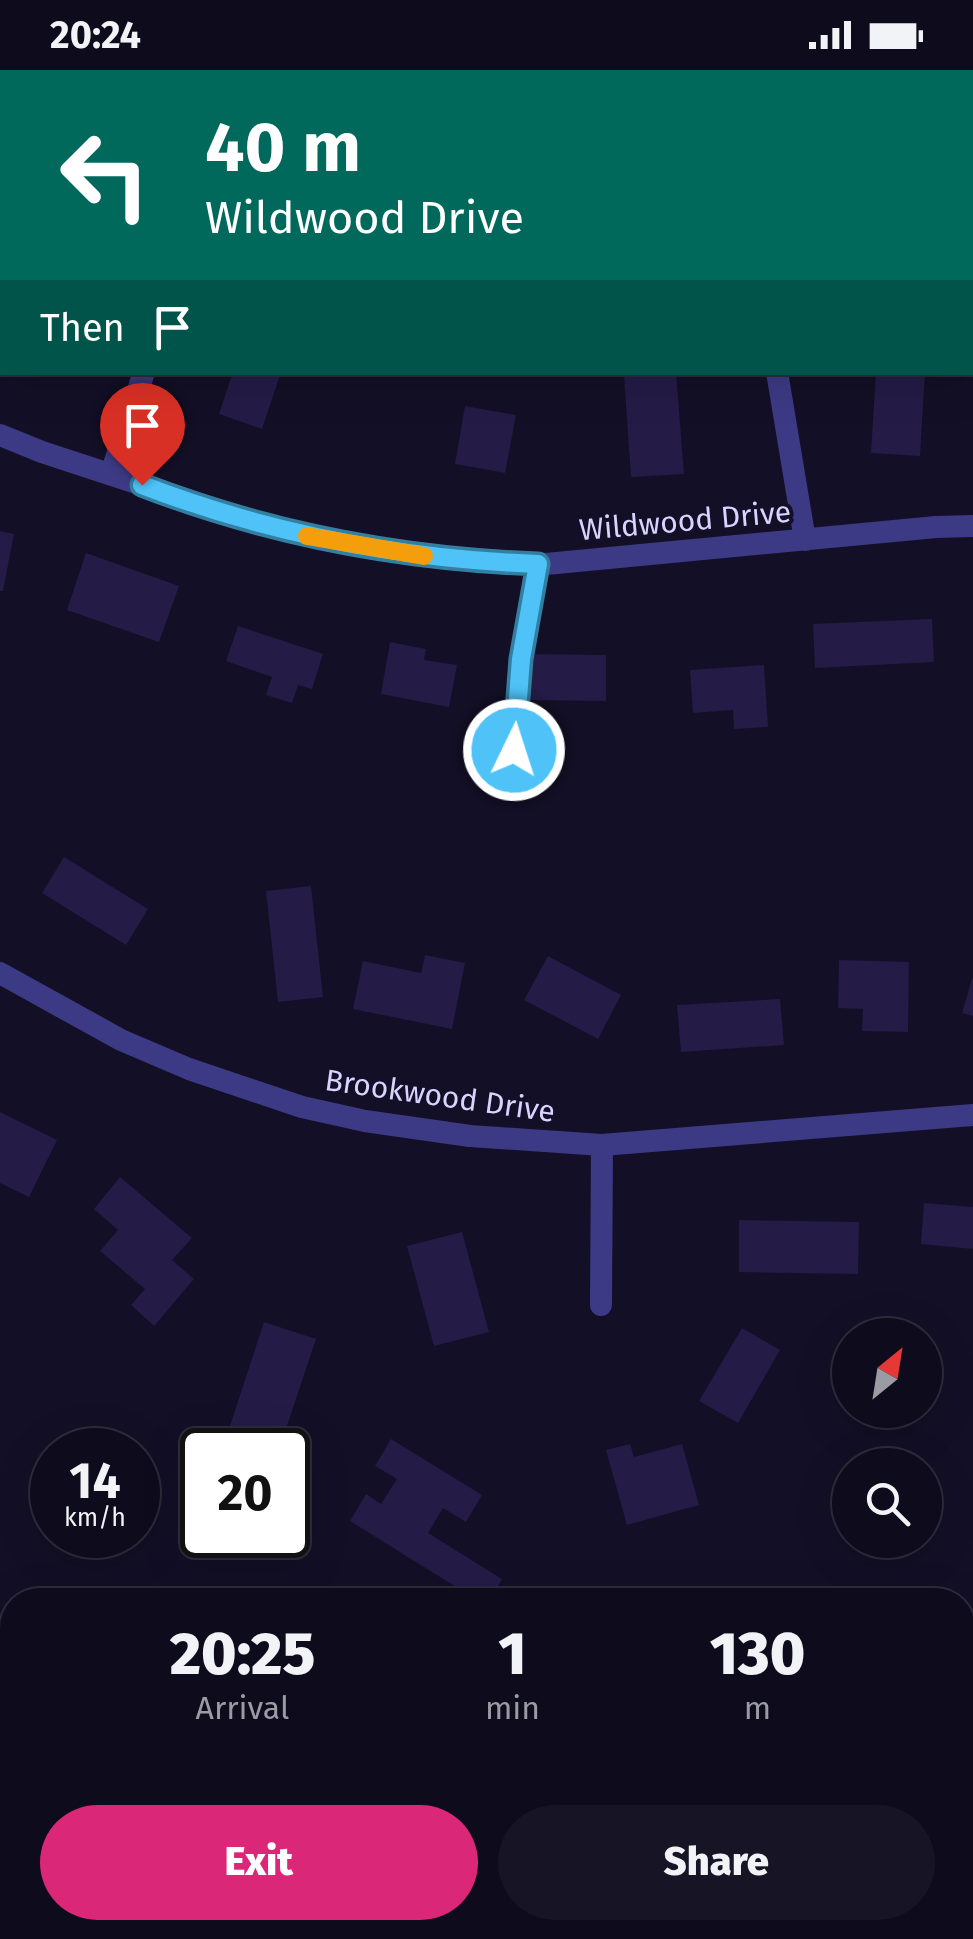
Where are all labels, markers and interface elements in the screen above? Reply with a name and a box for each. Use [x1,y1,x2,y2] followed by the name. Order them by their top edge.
[50,12,141,58] text: 20:24
[205,106,361,190] text: 40 m
[40,110,170,240] icon: left
[205,191,524,245] text: Wildwood Drive
[145,300,200,355] icon: arrive
[40,305,125,351] text: Then
[100,383,185,486] pin
[115,398,170,453] icon: arrive
[578,494,792,548] street label: Wildwood Drive
[462,698,566,802] position arrow
[323,1062,557,1130] street label: Brookwood Drive
[832,1318,942,1428] north arrow
[832,1318,942,1558] map controls
[180,1428,310,1558] speed limit sign: 20
[832,1448,942,1558] button: search
[69,1451,121,1511] text: 14
[64,1503,126,1533] text: km/h
[170,1618,315,1690] text: 20:25
[498,1618,527,1690] text: 1
[710,1618,805,1690] text: 130
[196,1689,289,1727] text: Arrival
[485,1689,540,1727] text: min
[744,1689,771,1727] text: m
[40,1805,478,1920] button: Exit
[498,1805,935,1920] button: Share

